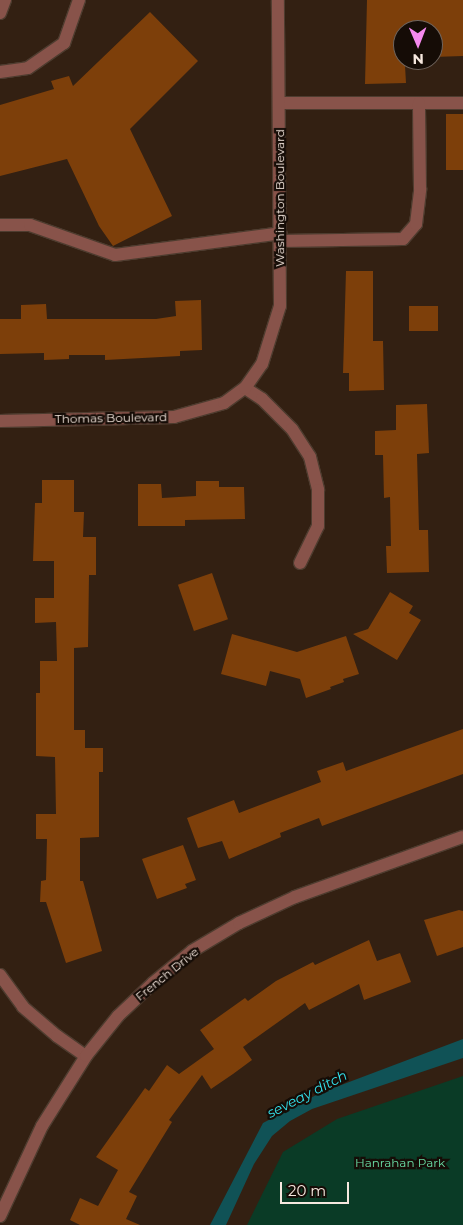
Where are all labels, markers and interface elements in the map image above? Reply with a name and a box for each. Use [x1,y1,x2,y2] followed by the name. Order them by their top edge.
[393,20,443,70] north arrow
[412,50,424,68] text: N
[273,129,287,267] street label: Washington Boulevard
[55,410,167,426] street label: Thomas Boulevard
[133,944,201,1004] street label: French Drive
[264,1067,350,1121] water label: seveay ditch
[355,1156,445,1170] park label: Hanrahan Park
[283,1172,352,1204] scale bar
[288,1181,326,1200] text: 20 m

